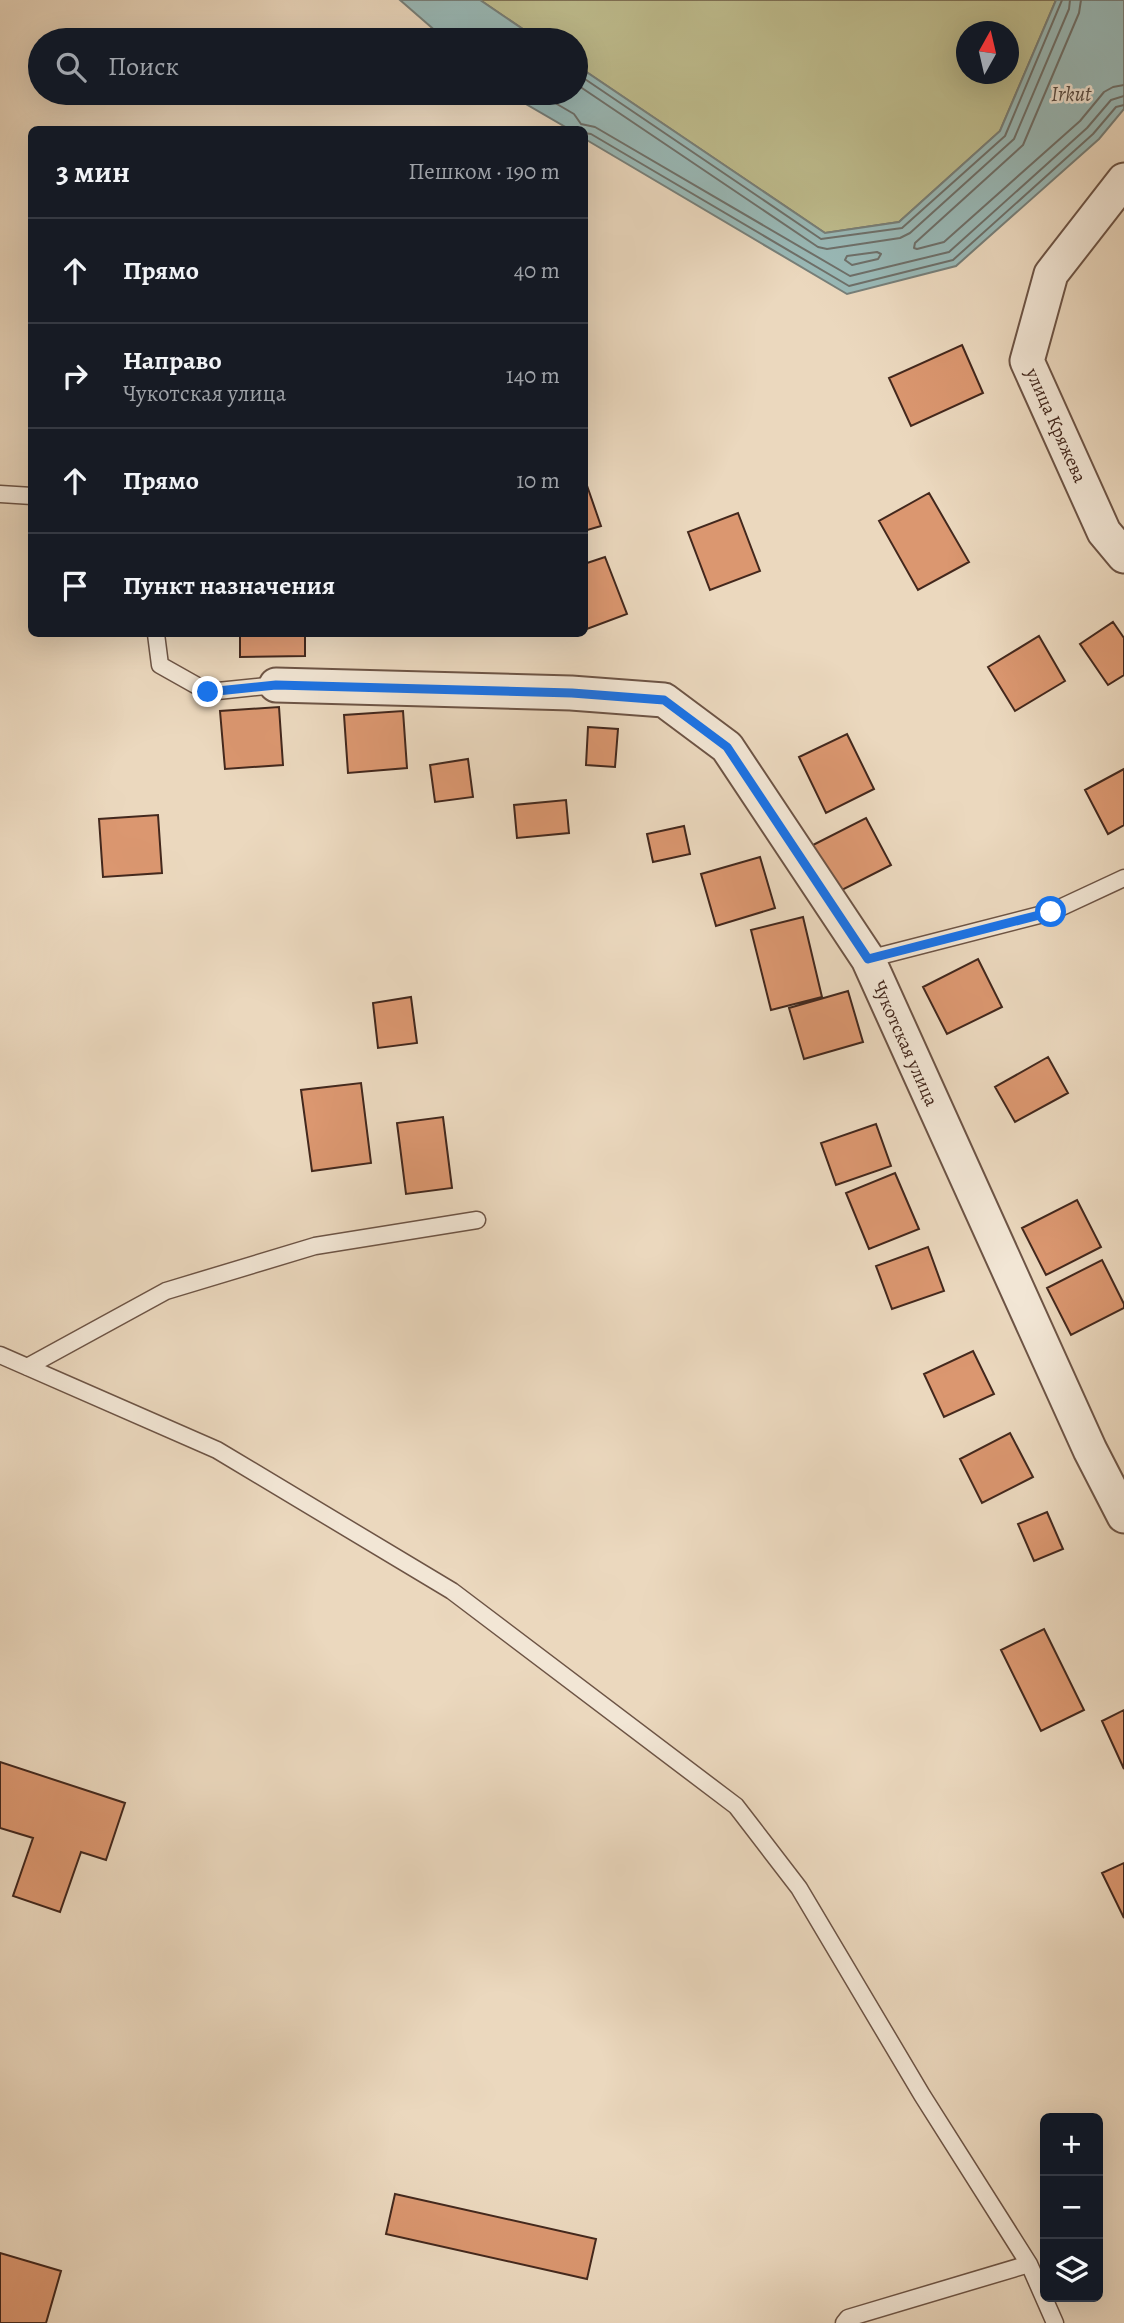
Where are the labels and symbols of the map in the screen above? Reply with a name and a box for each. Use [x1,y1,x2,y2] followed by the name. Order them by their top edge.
[956,21,1019,84] north arrow
[1051,80,1092,108] water label: Irkut
[1019,363,1093,487] street label: улица Кряжева
[192,676,223,707] route end
[1035,896,1066,927] route start
[866,977,944,1111] street label: Чукотская улица

